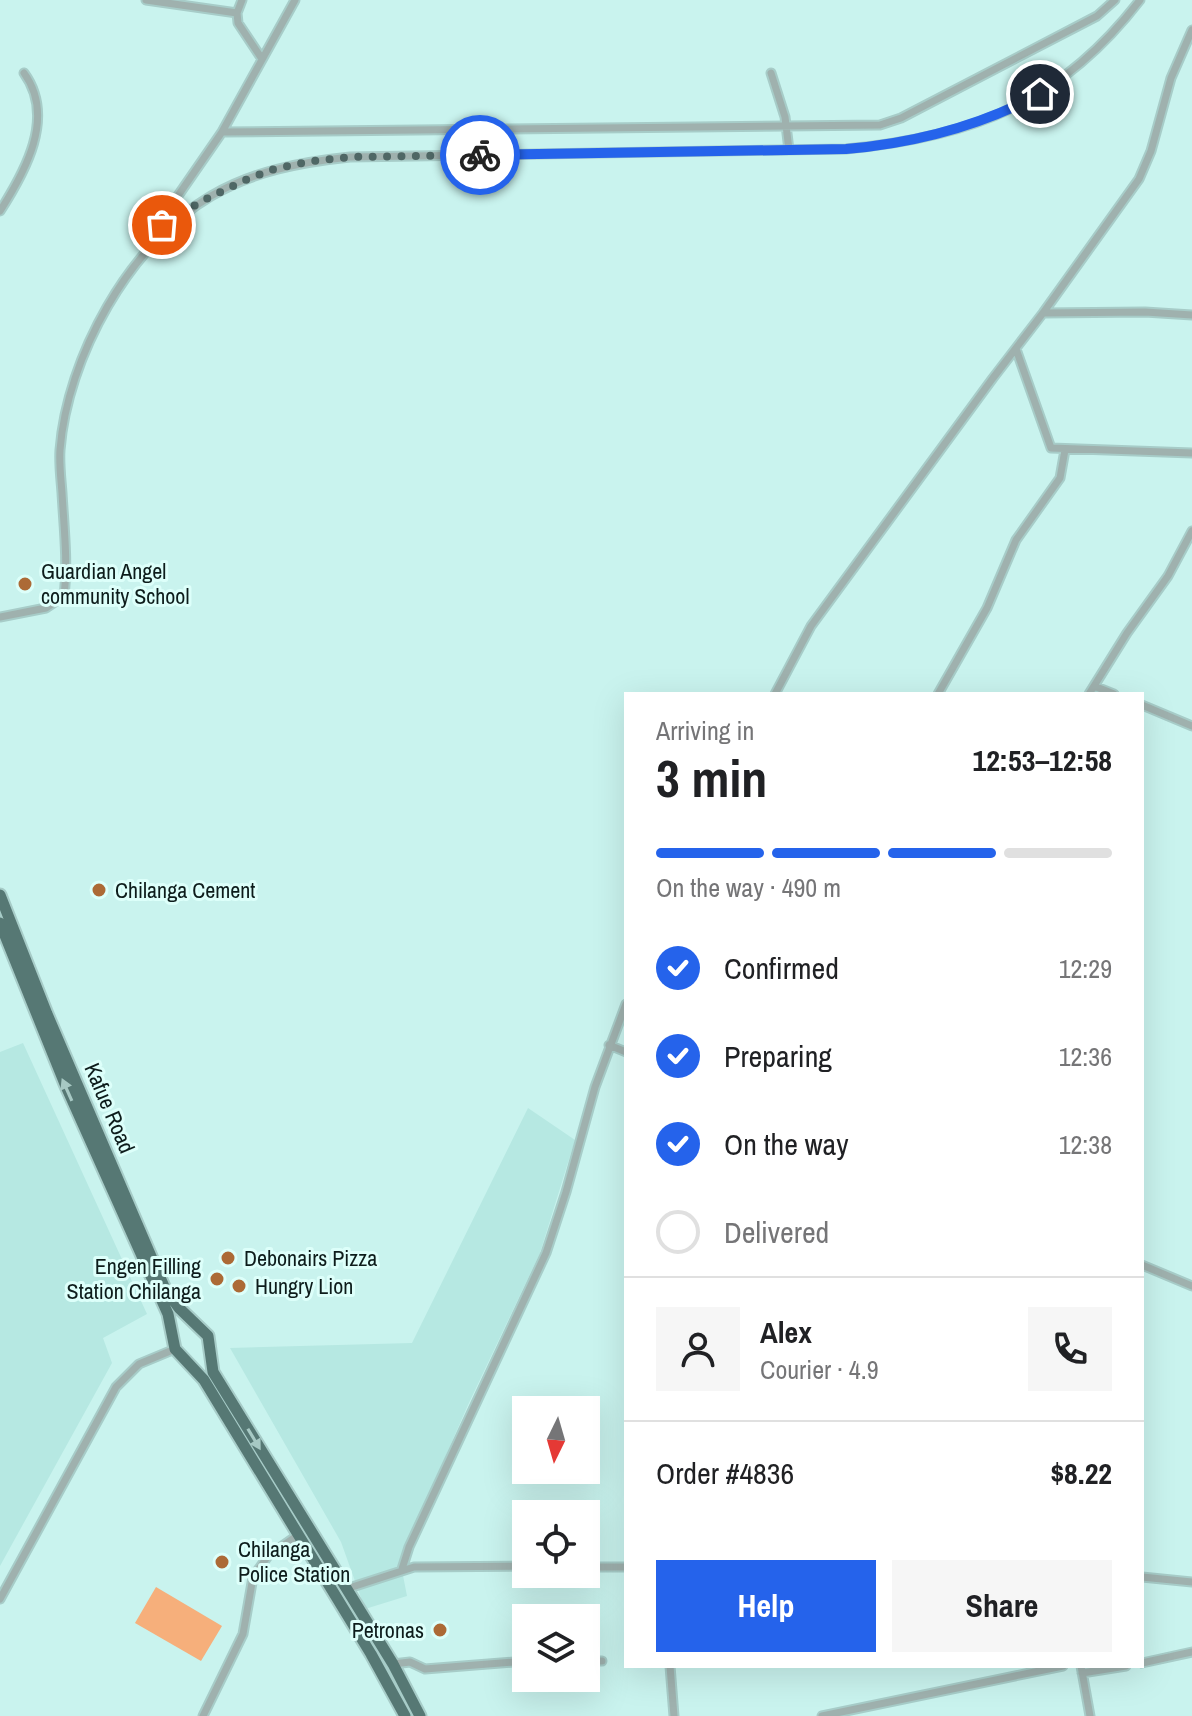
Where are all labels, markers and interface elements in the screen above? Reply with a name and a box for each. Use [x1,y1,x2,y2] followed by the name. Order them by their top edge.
[1006,60,1074,128] pin
[1018,72,1062,116] icon: home
[440,115,520,195] courier
[458,133,502,177] icon: bike
[128,191,196,259] pin
[140,203,184,247] icon: bag
[41,556,189,611] place label: Guardian Angel community School
[16,575,34,593] marker: Guardian Angel community School
[656,713,754,748] text: Arriving in
[973,740,1112,780] text: 12:53–12:58
[656,743,767,813] text: 3 min
[656,870,841,905] text: On the way · 490 m
[115,875,255,905] place label: Chilanga Cement
[90,881,108,899] marker: Chilanga Cement
[656,946,700,990] icon: check
[724,948,839,988] text: Confirmed
[1059,951,1112,986] text: 12:29
[656,1034,700,1078] icon: check
[724,1036,832,1076] text: Preparing
[1059,1039,1112,1074] text: 12:36
[78,1058,142,1158] street label: Kafue Road
[61,1078,74,1101] one-way arrow
[656,1122,700,1166] icon: check
[724,1124,848,1164] text: On the way
[1059,1127,1112,1162] text: 12:38
[724,1212,829,1252] text: Delivered
[244,1243,377,1273] place label: Debonairs Pizza
[219,1249,237,1267] marker: Debonairs Pizza
[67,1251,201,1306] place label: Engen Filling Station Chilanga
[208,1270,226,1288] marker: Engen Filling Station Chilanga
[255,1271,353,1301] place label: Hungry Lion
[230,1277,248,1295] marker: Hungry Lion
[656,1307,740,1391] button: person
[1028,1307,1112,1391] button: phone
[760,1312,812,1352] text: Alex
[760,1352,879,1387] text: Courier · 4.9
[512,1396,600,1484] north arrow
[512,1396,600,1692] map controls
[247,1428,261,1450] one-way arrow
[656,1453,794,1493] text: Order #4836
[1050,1453,1112,1493] text: $8.22
[512,1500,600,1588] button: locate
[238,1534,350,1589] place label: Chilanga Police Station
[213,1553,231,1571] marker: Chilanga Police Station
[656,1560,876,1652] button: Help
[892,1560,1112,1652] button: Share
[512,1604,600,1692] button: layers
[352,1615,424,1645] place label: Petronas
[431,1621,449,1639] marker: Petronas

